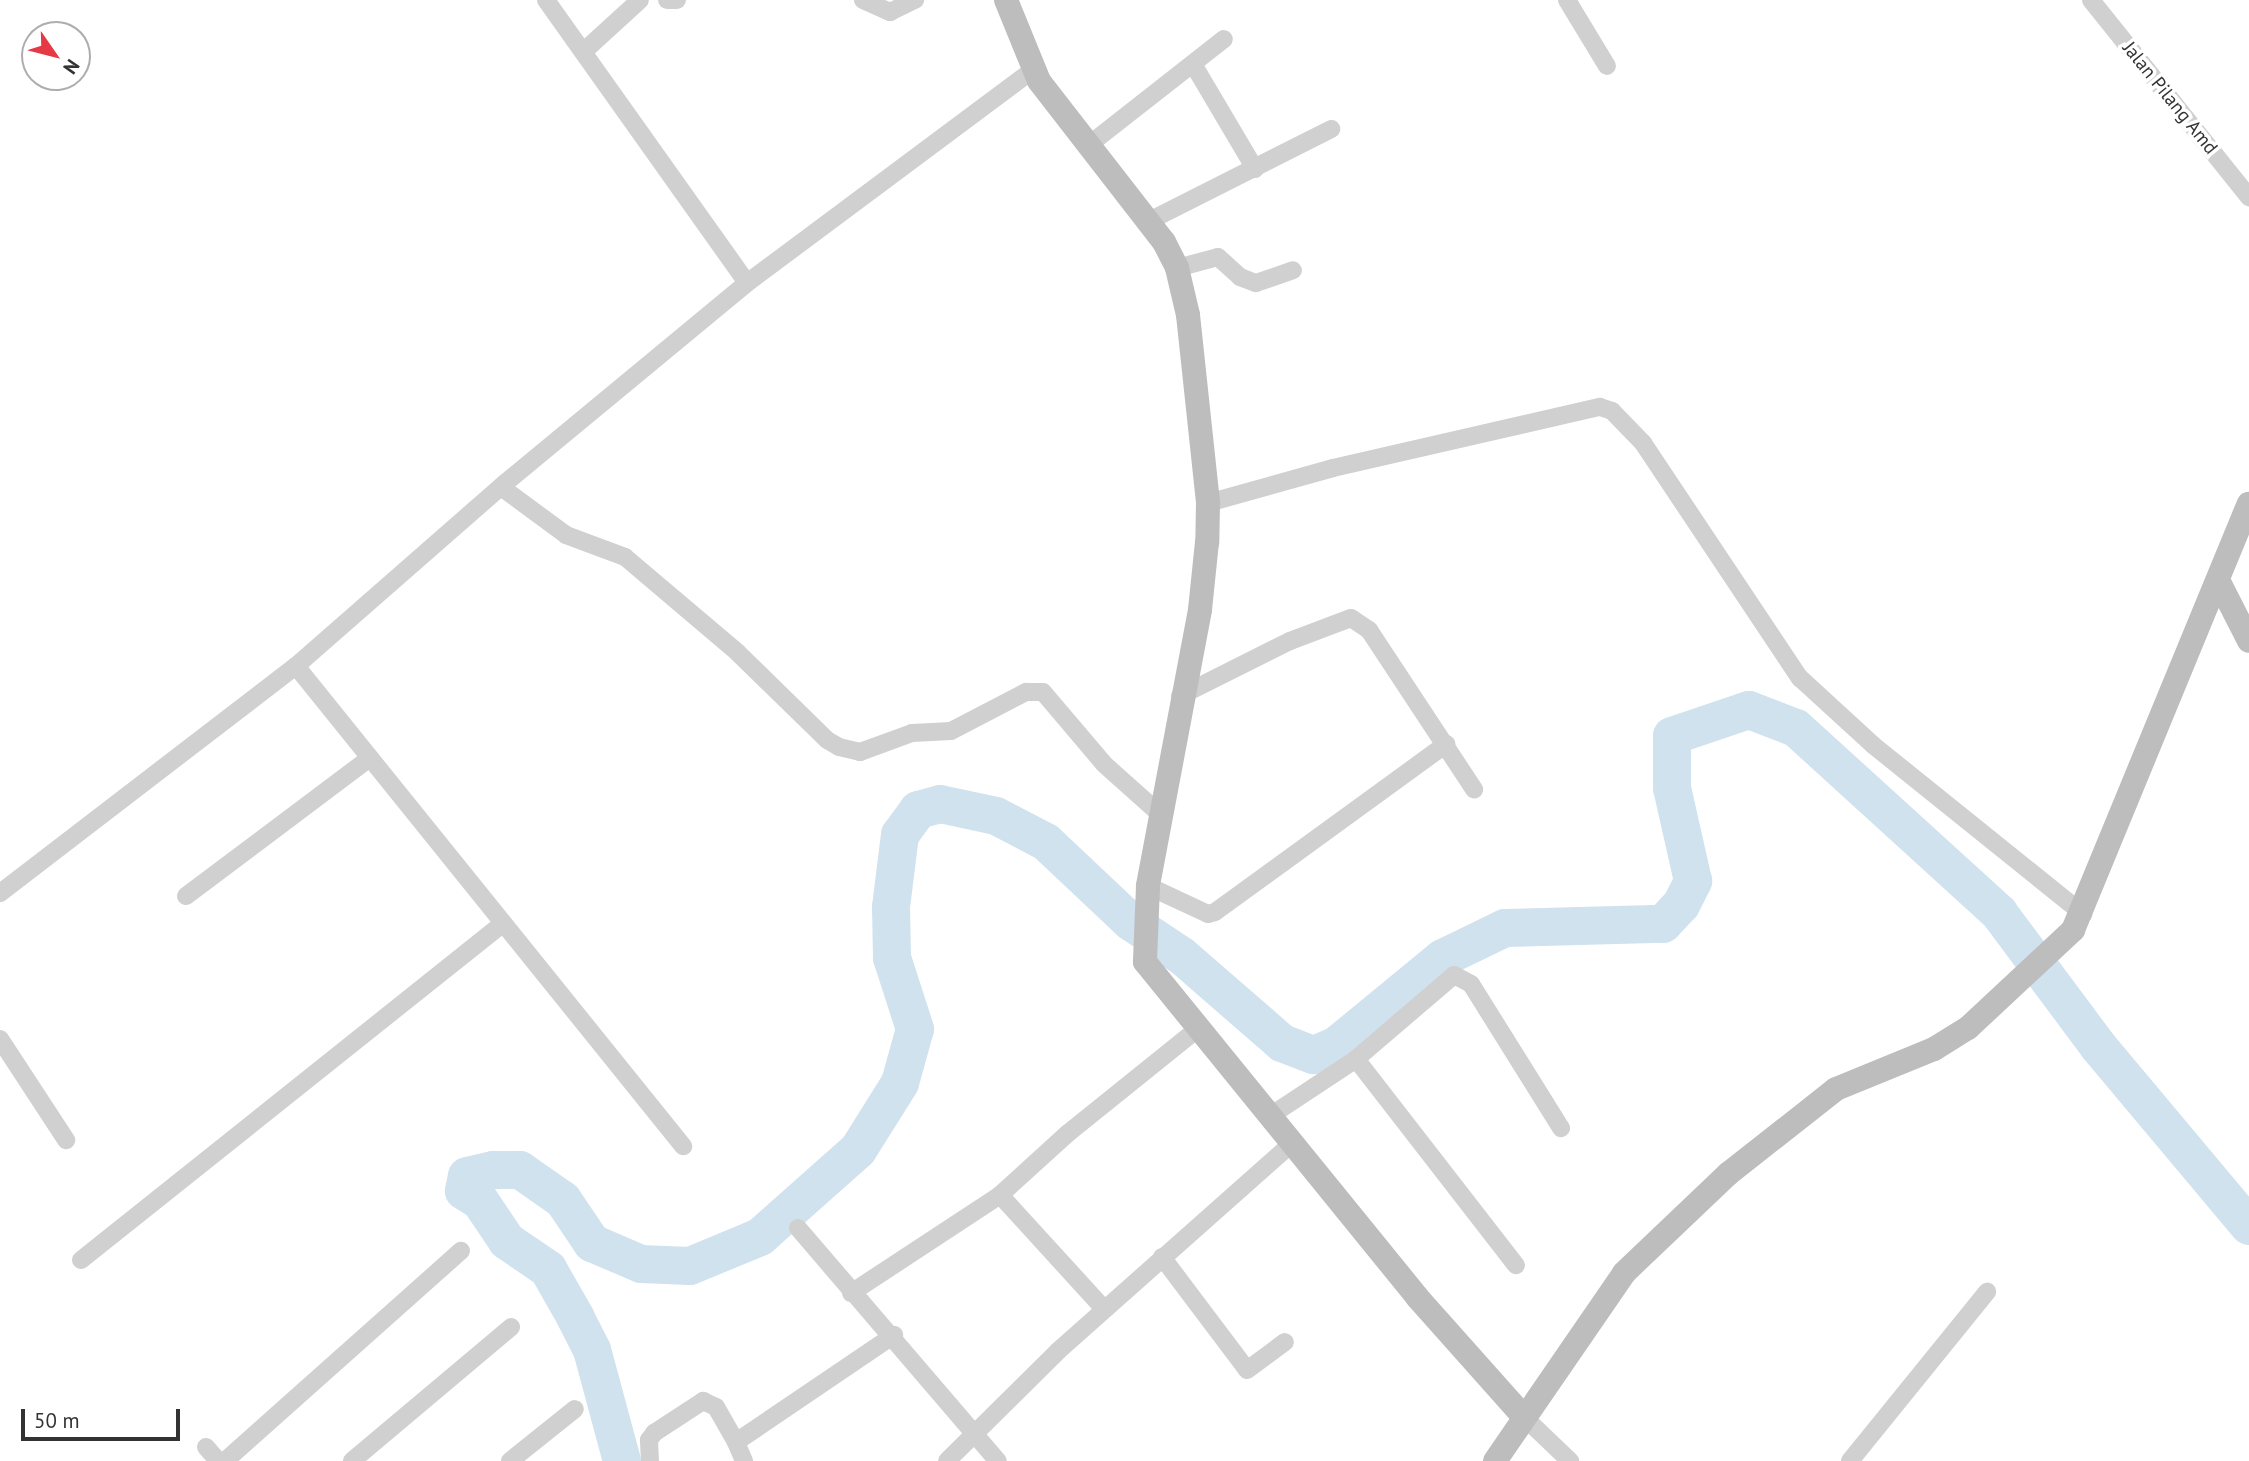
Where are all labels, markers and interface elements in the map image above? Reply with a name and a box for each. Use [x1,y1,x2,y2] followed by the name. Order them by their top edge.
[21,21,91,91] north arrow
[2118,37,2222,159] street label: Jalan Pilang Amd
[58,55,85,79] text: N
[24,1394,184,1438] scale bar
[34,1407,80,1434] text: 50 m

